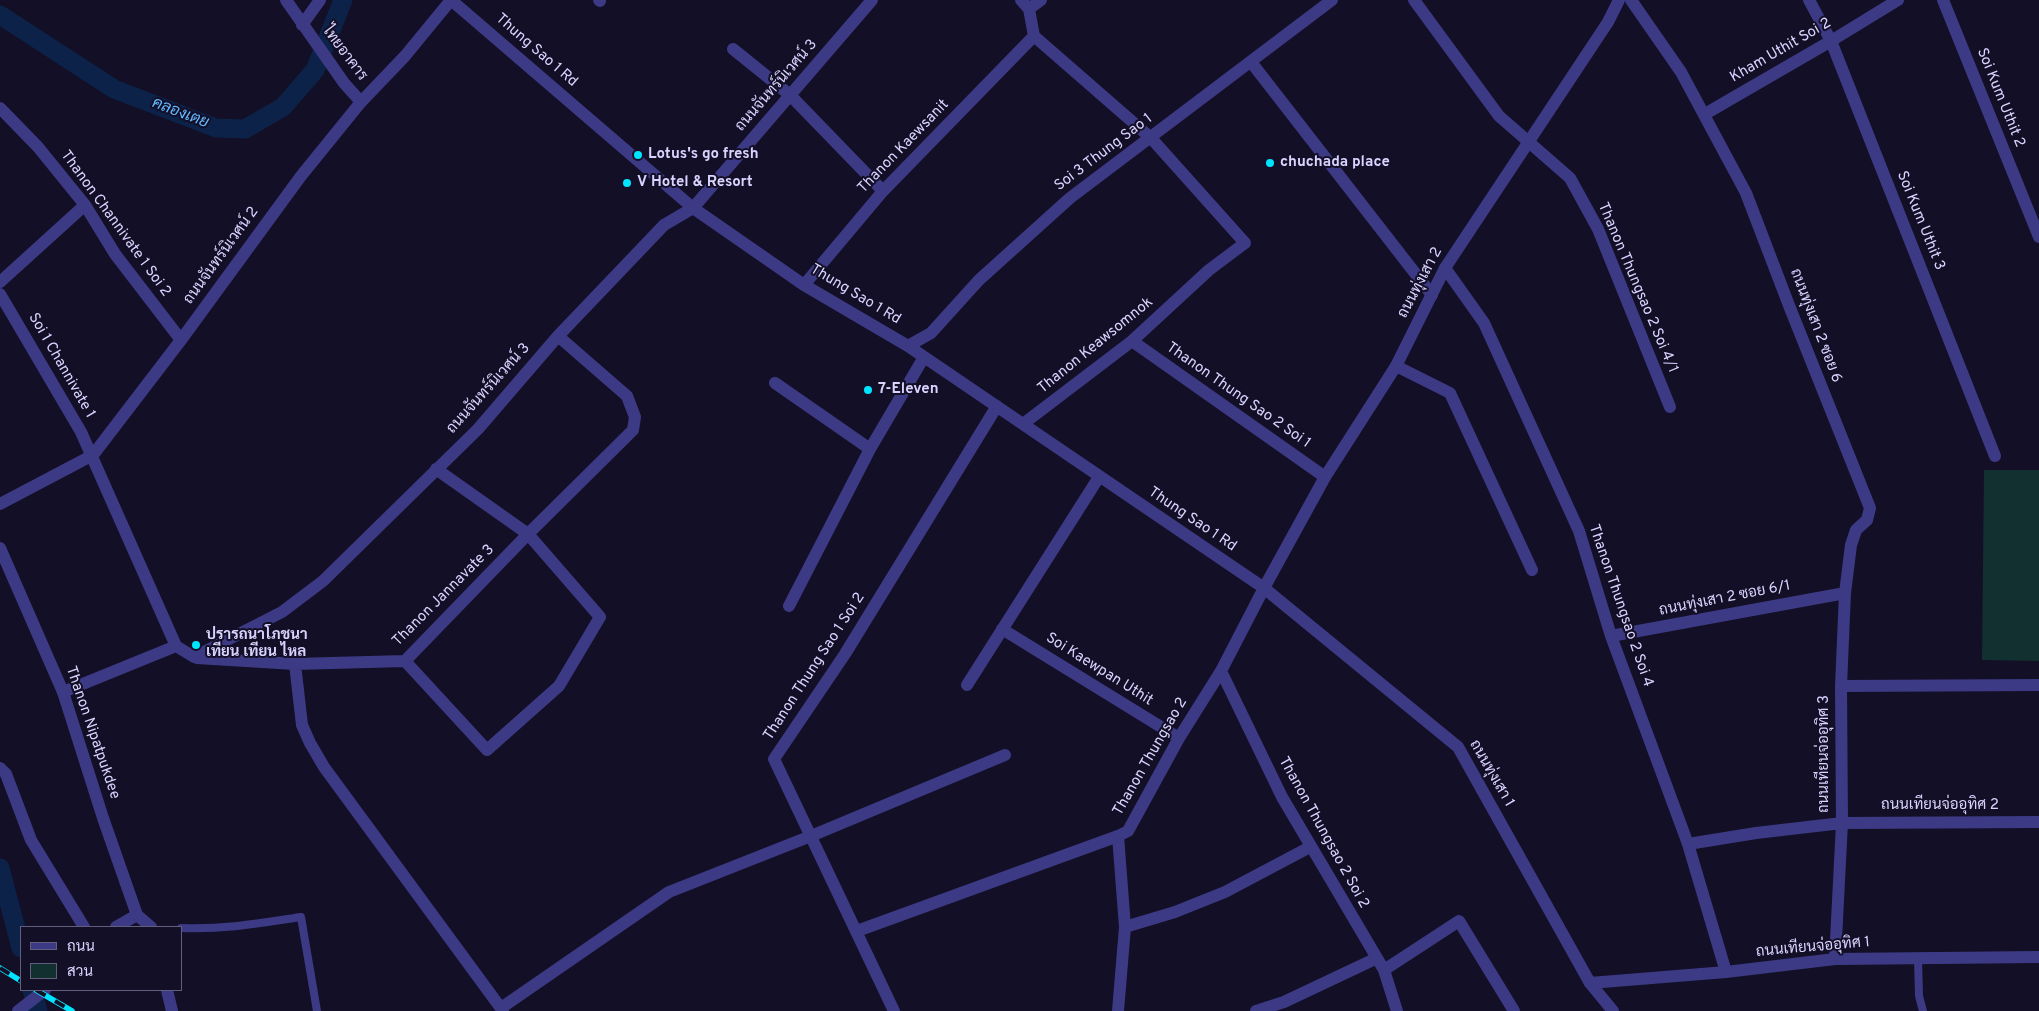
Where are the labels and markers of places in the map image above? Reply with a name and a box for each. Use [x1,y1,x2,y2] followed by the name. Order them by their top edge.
[648,146,759,164] place label: Lotus's go fresh
[632,149,644,161] marker: Lotus's go fresh
[1280,154,1390,172] place label: chuchada place
[1264,157,1276,169] marker: chuchada place
[637,174,753,192] place label: V Hotel & Resort
[621,177,633,189] marker: V Hotel & Resort
[878,381,939,399] place label: 7-Eleven
[862,384,874,396] marker: 7-Eleven
[206,627,308,662] place label: ปรารถนาโภชนา เทียน เทียน ไหล
[190,639,202,651] marker: ปรารถนาโภชนา เทียน เทียน ไหล

